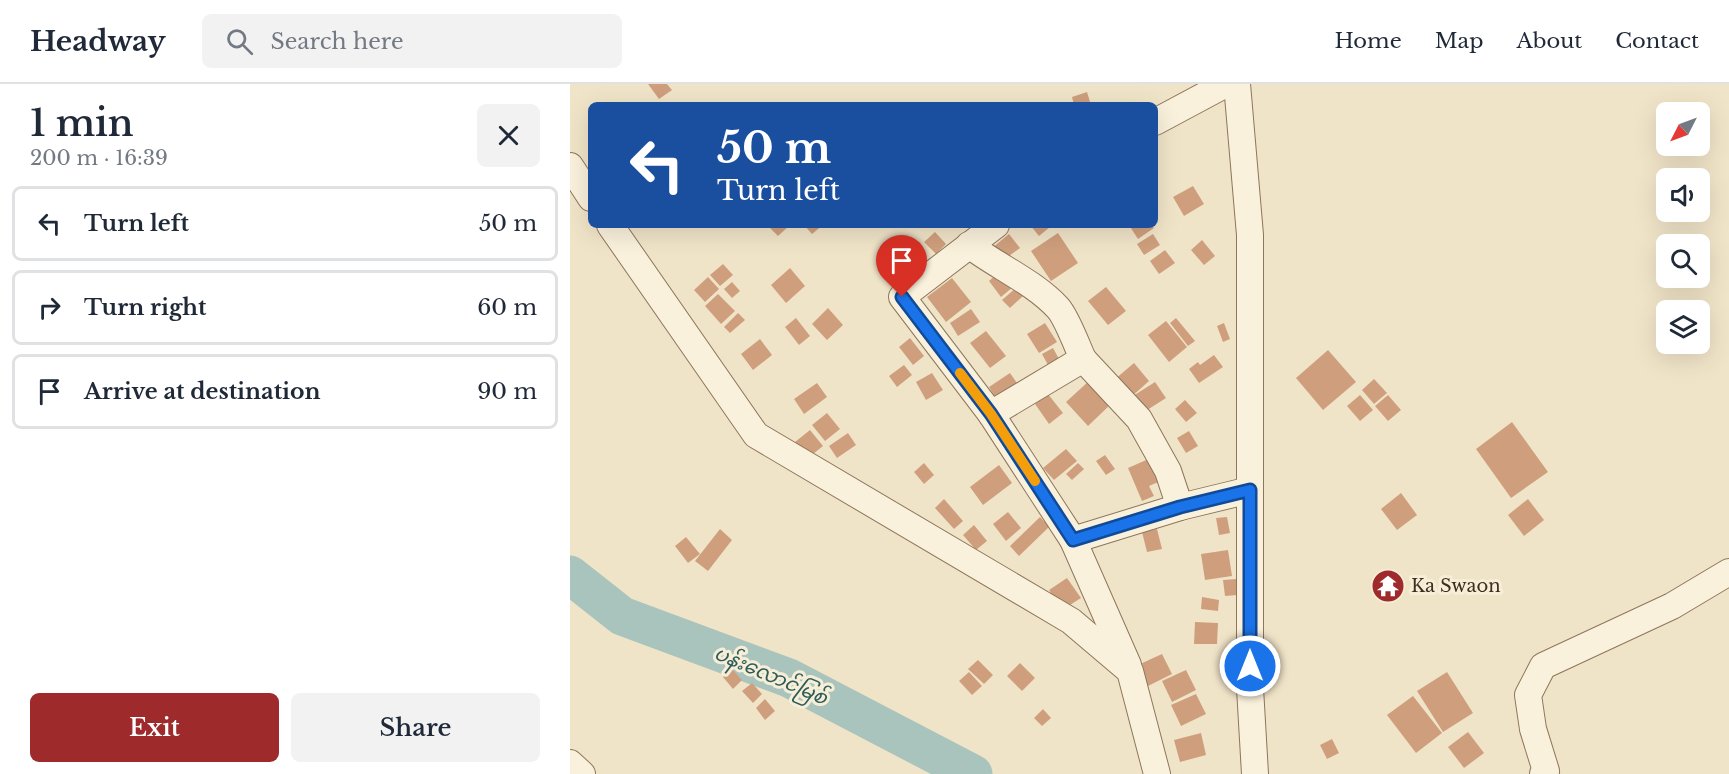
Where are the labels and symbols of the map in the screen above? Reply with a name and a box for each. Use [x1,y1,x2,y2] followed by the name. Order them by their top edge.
[1656,102,1710,156] north arrow
[876,235,927,297] pin
[1370,568,1406,604] temple icon: Ka Swaon
[1411,575,1501,597] place label: Ka Swaon
[1218,634,1282,698] position arrow
[709,639,833,715] water label: ပန်းလောင်မြစ်

